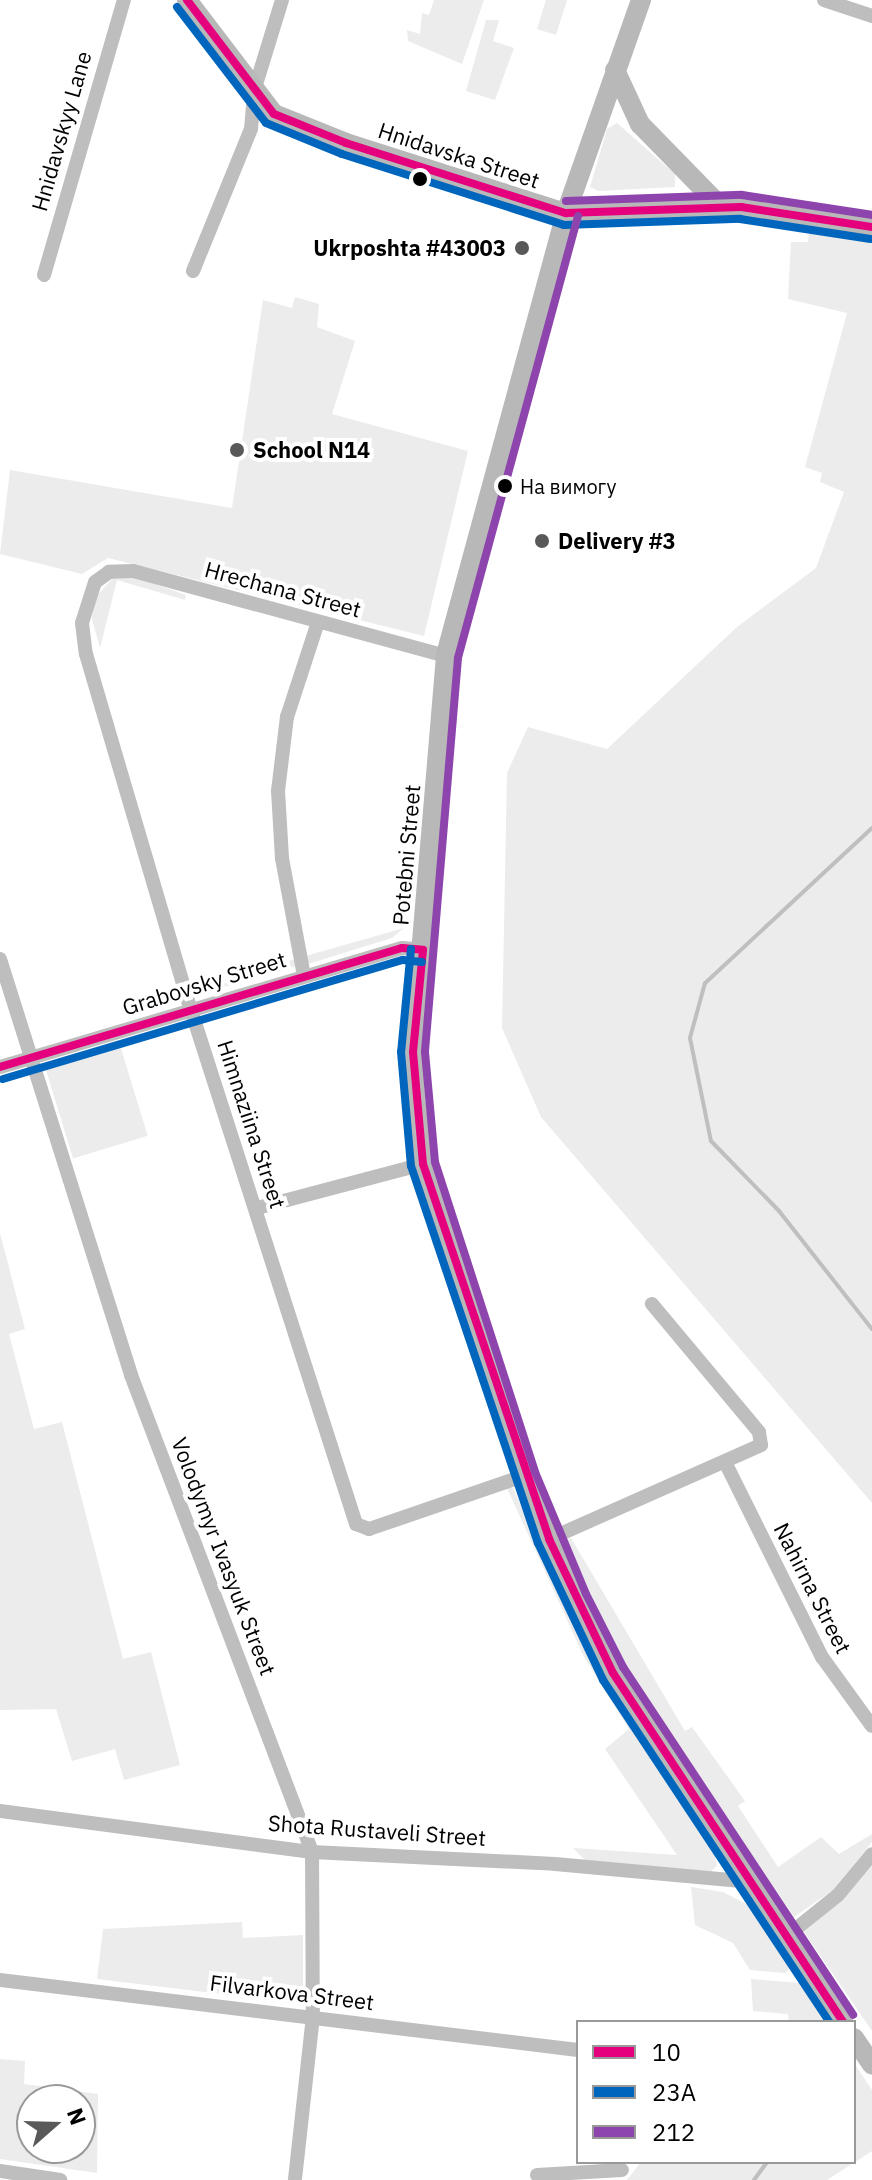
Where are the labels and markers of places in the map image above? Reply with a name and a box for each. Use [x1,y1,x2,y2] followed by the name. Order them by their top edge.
[412,171,428,187] unlabelled marker
[313,235,506,261] place label: Ukrposhta #43003
[513,239,531,257] marker: Ukrposhta #43003
[253,437,370,463] place label: School N14
[228,441,246,459] marker: School N14
[520,474,616,498] place label: На вимогу
[497,478,513,494] marker: На вимогу
[558,528,676,554] place label: Delivery #3
[533,532,551,550] marker: Delivery #3

